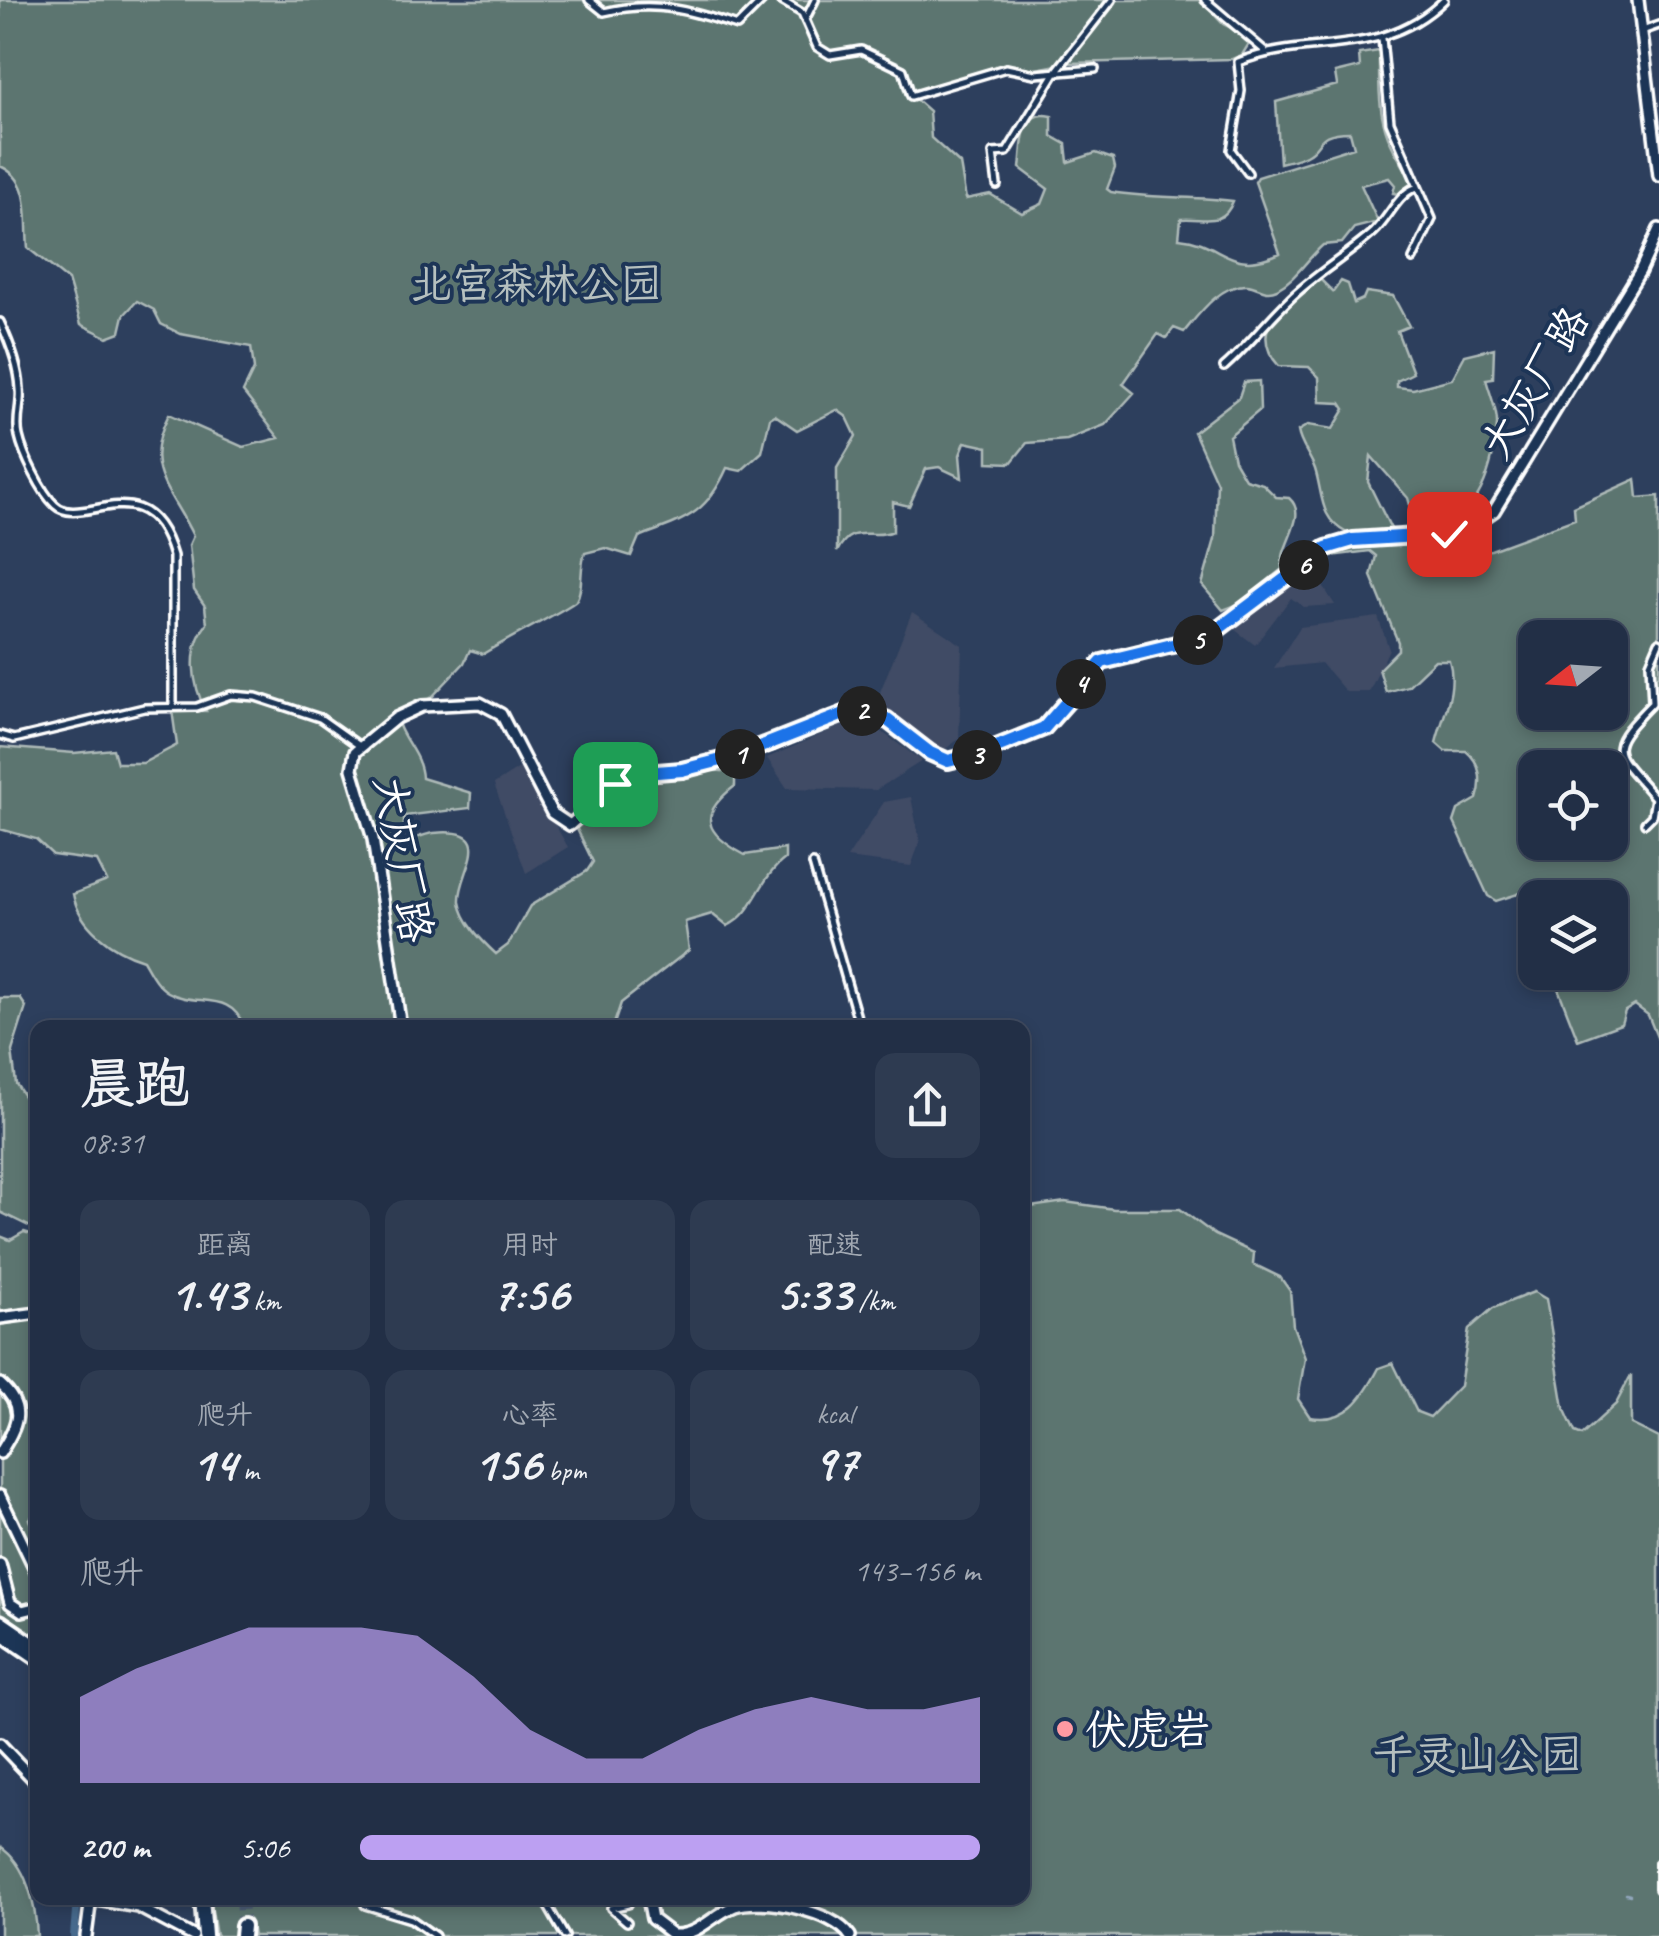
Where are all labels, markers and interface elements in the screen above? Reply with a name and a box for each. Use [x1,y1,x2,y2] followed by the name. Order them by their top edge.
[410,258,662,311] park label: 北宫森林公园
[1469,297,1601,468] street label: 大灰厂路
[1407,492,1492,577] pin
[1422,507,1477,562] icon: check
[1279,540,1329,590] pin: 6
[1297,547,1311,582] text: 6
[1173,615,1223,665] pin: 5
[1518,620,1628,730] north arrow
[1518,620,1628,990] map controls
[1192,622,1204,657] text: 5
[1056,659,1106,709] pin: 4
[1075,666,1087,701] text: 4
[837,686,887,736] pin: 2
[856,693,868,728] text: 2
[715,729,765,779] pin: 1
[952,730,1002,780] pin: 3
[734,736,746,771] text: 1
[971,737,983,772] text: 3
[573,742,658,827] pin
[1518,750,1628,860] button: locate
[588,757,643,812] icon: arrive
[362,772,443,947] street label: 大灰厂路
[1518,880,1628,990] button: layers
[80,1049,190,1119] text: 晨跑
[875,1053,980,1158] button: share
[80,1122,144,1163] text: 08:31
[197,1227,253,1262] text: 距离
[502,1227,558,1262] text: 用时
[807,1227,863,1262] text: 配速
[169,1262,247,1325] text: 1.43
[491,1262,569,1325] text: 7:56
[775,1262,852,1325] text: 5:33
[247,1283,281,1318] text: km
[852,1283,895,1318] text: /km
[816,1396,854,1431] text: kcal
[197,1397,253,1432] text: 爬升
[502,1397,558,1432] text: 心率
[813,1431,857,1494] text: 97
[191,1432,236,1495] text: 14
[474,1432,541,1495] text: 156
[236,1453,259,1488] text: m
[541,1453,586,1488] text: bpm
[854,1550,980,1591] text: 143–156 m
[80,1552,144,1593] text: 爬升
[1085,1704,1211,1757] place label: 伏虎岩
[1054,1718,1076,1740] marker: 伏虎岩
[1372,1729,1582,1782] park label: 千灵山公园
[80,1827,149,1868] text: 200 m
[240,1827,290,1868] text: 5:06

